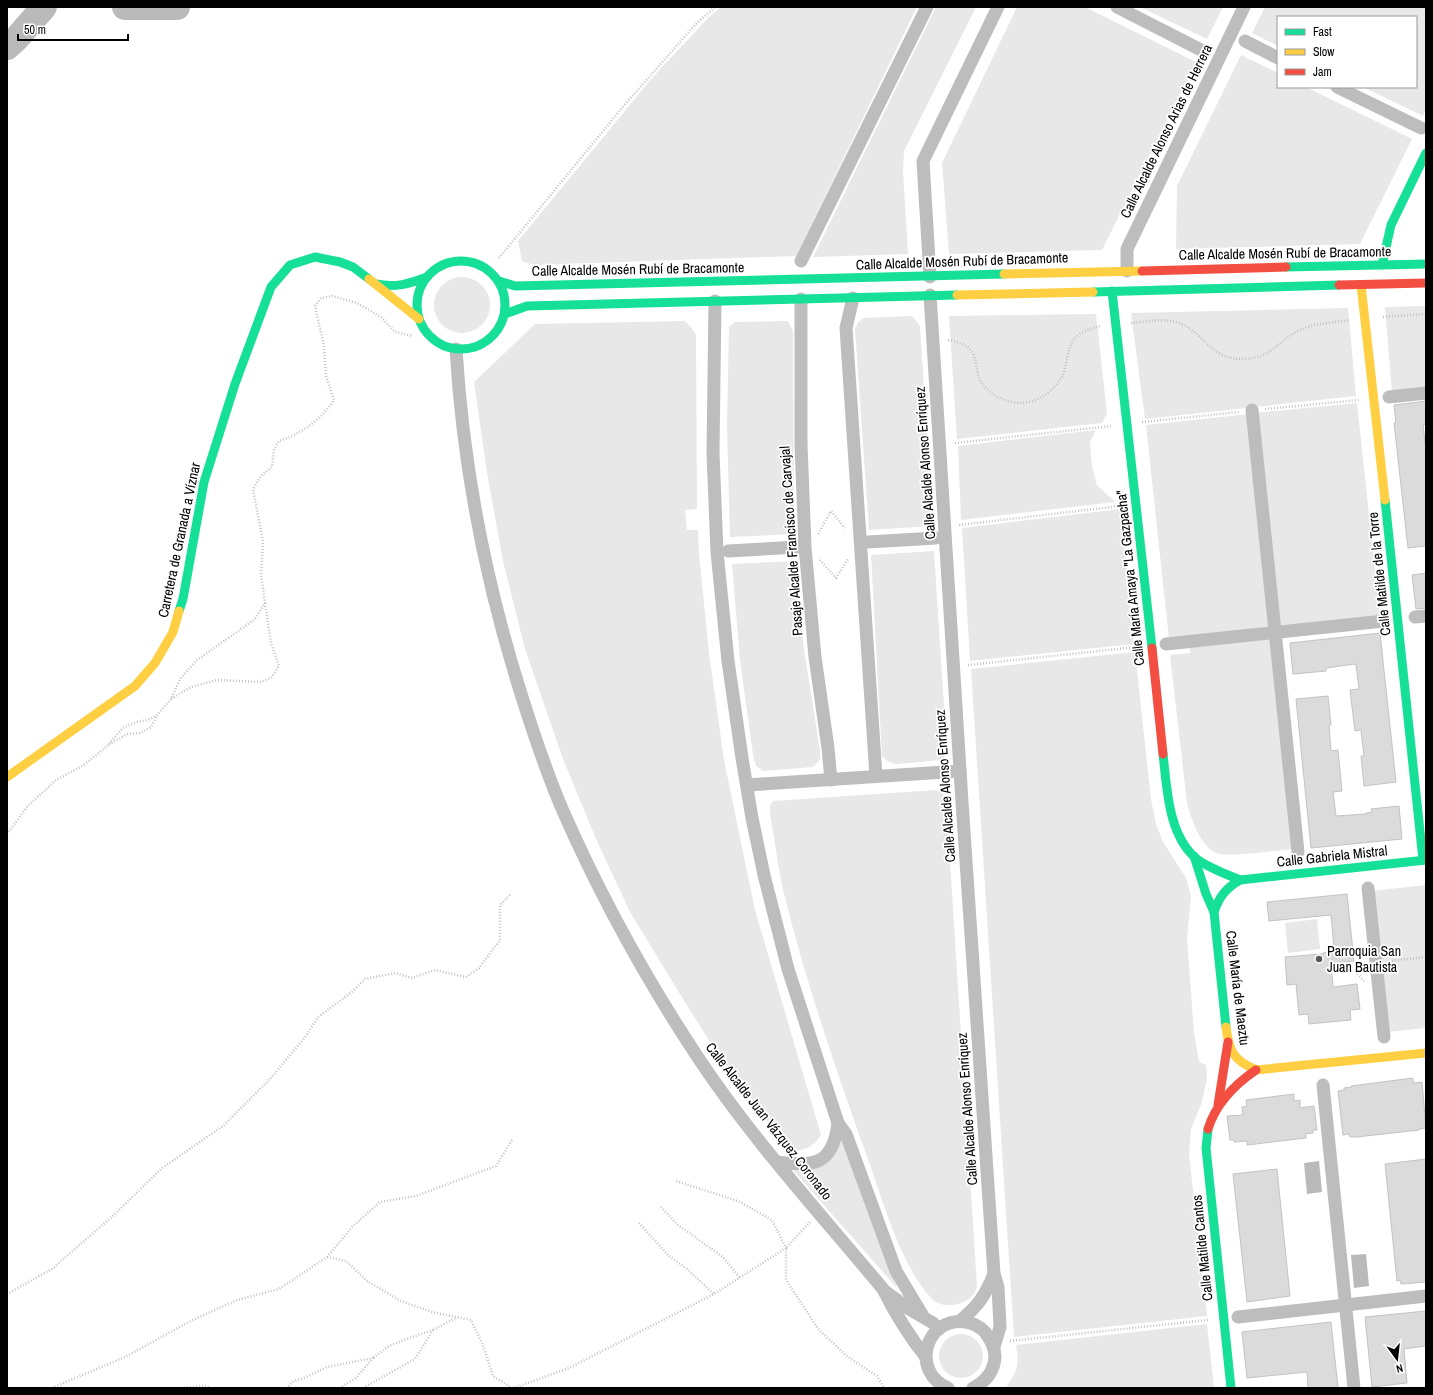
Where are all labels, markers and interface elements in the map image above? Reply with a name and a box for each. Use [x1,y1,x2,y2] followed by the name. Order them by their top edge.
[18,16,128,42] scale bar
[1277,16,1417,88] legend
[24,22,46,38] text: 50 m
[1313,24,1332,40] text: Fast
[1116,40,1216,221] street label: Calle Alcalde Alonso Arias de Herrera
[1313,44,1335,60] text: Slow
[1313,64,1332,80] text: Jam
[1179,242,1391,264] street label: Calle Alcalde Mosén Rubí de Bracamonte
[856,248,1068,274] street label: Calle Alcalde Mosén Rubí de Bracamonte
[532,258,744,280] street label: Calle Alcalde Mosén Rubí de Bracamonte
[911,386,939,540] street label: Calle Alcalde Alonso Enríquez
[775,446,807,636] street label: Pasaje Alcalde Francisco de Carvajal
[154,461,204,619] street label: Carretera de Granada a Víznar
[1112,489,1148,667] street label: Calle María Amaya "La Gazpacha"
[1364,511,1394,637] street label: Calle Matilde de la Torre
[931,709,959,863] street label: Calle Alcalde Alonso Enríquez
[1276,841,1388,871] street label: Calle Gabriela Mistral
[1222,930,1254,1046] street label: Calle María de Maeztu
[1327,942,1401,976] place label: Parroquia San Juan Bautista
[1314,954,1324,964] marker: Parroquia San Juan Bautista
[953,1032,981,1186] street label: Calle Alcalde Alonso Enríquez
[702,1039,836,1203] street label: Calle Alcalde Juan Vázquez Coronado
[1187,1194,1217,1302] street label: Calle Matilde Cantos
[1377,1339,1417,1379] north arrow
[1395,1361,1405,1376] text: N

